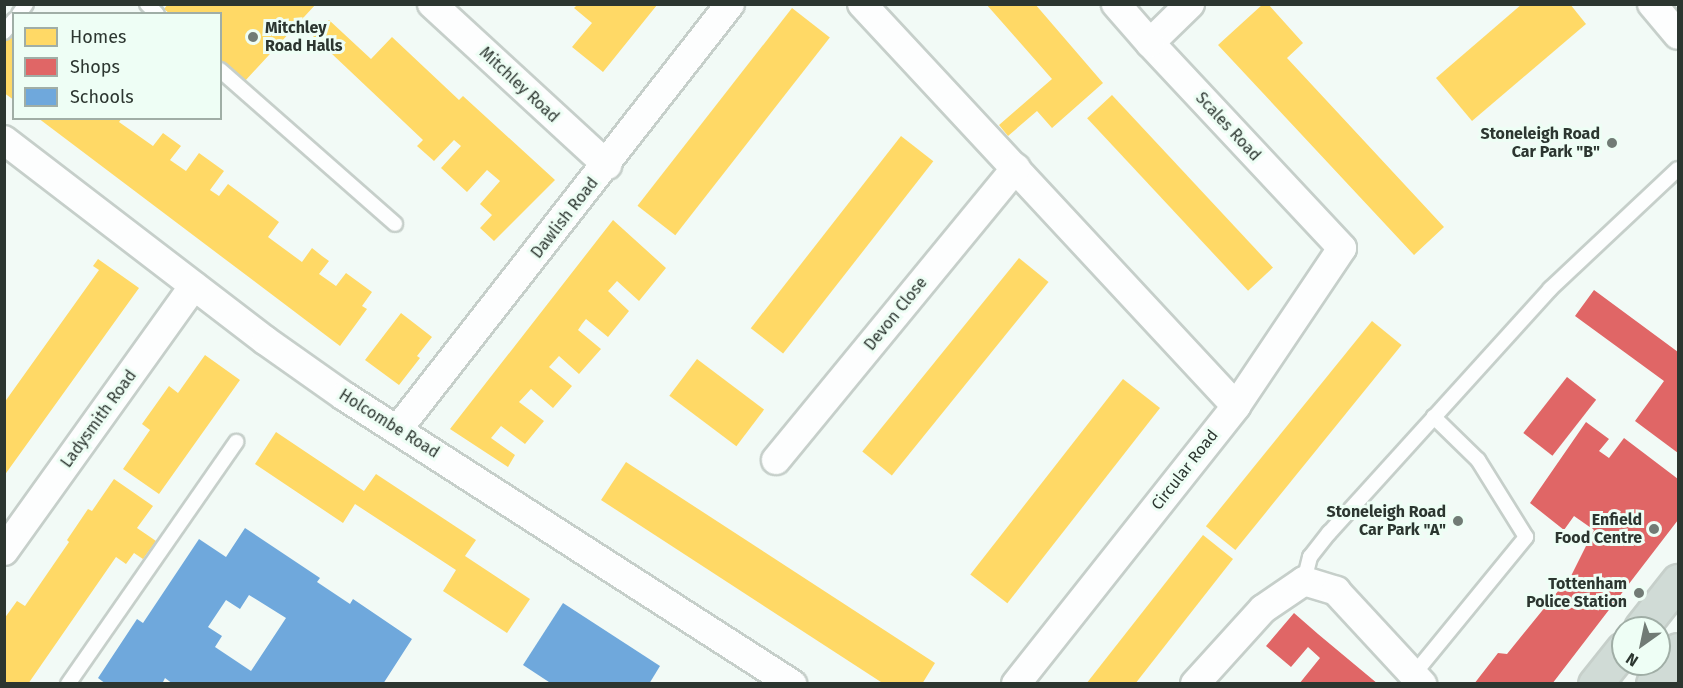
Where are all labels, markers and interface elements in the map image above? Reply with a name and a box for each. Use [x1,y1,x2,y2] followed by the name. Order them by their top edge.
[12,12,222,120] legend
[265,18,342,56] place label: Mitchley Road Halls
[70,26,126,48] text: Homes
[246,30,260,44] marker: Mitchley Road Halls
[475,43,563,127] street label: Mitchley Road
[70,56,120,78] text: Shops
[70,86,134,108] text: Schools
[1191,89,1265,165] street label: Scales Road
[1481,124,1600,162] place label: Stoneleigh Road Car Park "B"
[1605,136,1619,150] marker: Stoneleigh Road Car Park "B"
[527,174,603,262] street label: Dawlish Road
[861,274,931,354] street label: Devon Close
[57,367,141,471] street label: Ladysmith Road
[335,386,443,462] street label: Holcombe Road
[1148,426,1222,514] street label: Circular Road
[1327,502,1446,540] place label: Stoneleigh Road Car Park "A"
[1555,510,1642,548] place label: Enfield Food Centre
[1451,514,1465,528] marker: Stoneleigh Road Car Park "A"
[1647,522,1661,536] marker: Enfield Food Centre
[1526,574,1627,612] place label: Tottenham Police Station
[1632,586,1646,600] marker: Tottenham Police Station
[1611,616,1671,676] north arrow
[1622,649,1642,671] text: N

